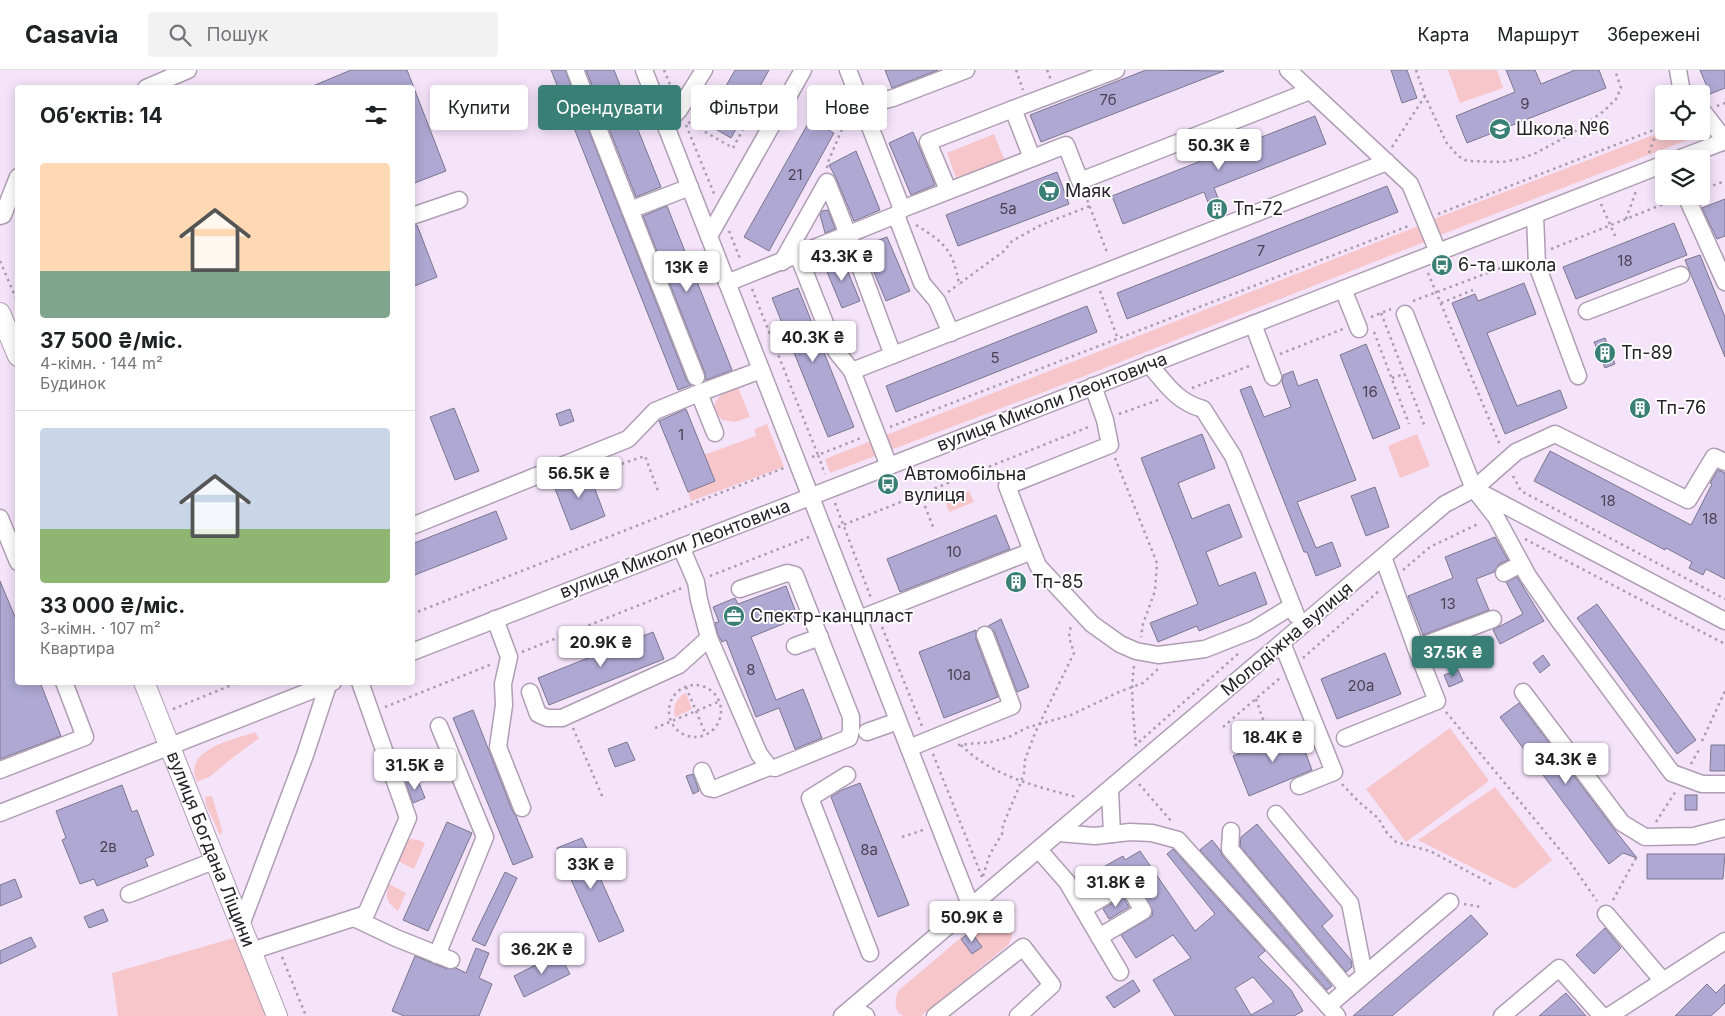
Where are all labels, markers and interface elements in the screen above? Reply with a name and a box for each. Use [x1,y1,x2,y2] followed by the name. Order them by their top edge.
[148,12,498,57] search box
[25,20,118,49] text: Casavia
[166,21,194,49] icon: search
[206,23,268,46] text: Пошук
[1418,24,1469,45] text: Карта
[1497,24,1579,45] text: Маршрут
[1607,24,1700,45] text: Збережені
[430,85,528,130] chip: Купити
[538,85,681,130] chip: Орендувати
[691,85,797,130] chip: Фільтри
[807,85,887,130] chip: Нове
[1655,85,1710,205] map controls
[1655,85,1710,140] button: locate
[1099,90,1117,109] house number: 7б
[1520,94,1530,113] house number: 9
[362,101,390,129] icon: filters
[40,103,163,128] text: Об’єктів: 14
[1488,117,1512,141] school or university icon: Школа №6
[1516,118,1610,139] place label: Школа №6
[1173,128,1265,171] pin: 50.3K ₴
[1188,135,1250,155] text: 50.3K ₴
[1655,150,1710,205] button: layers
[787,165,803,184] house number: 21
[1037,179,1061,203] supermarket icon: Маяк
[1065,180,1111,201] place label: Маяк
[170,195,260,285] icon: home
[1205,197,1229,221] building icon: Тп-72
[1233,198,1283,219] place label: Тп-72
[999,199,1017,218] house number: 5а
[796,240,888,282] pin: 43.3K ₴
[1257,241,1265,260] house number: 7
[810,246,874,266] text: 43.3K ₴
[652,250,722,293] pin: 13K ₴
[1617,251,1633,270] house number: 18
[1430,253,1454,277] bus stop icon: 6-та школа
[1458,254,1556,275] place label: 6-та школа
[665,257,709,277] text: 13K ₴
[767,320,859,363] pin: 40.3K ₴
[781,327,845,347] text: 40.3K ₴
[40,328,183,353] text: 37 500 ₴/міс.
[1593,341,1617,365] building icon: Тп-89
[1621,342,1673,363] place label: Тп-89
[934,348,1170,455] street label: вулиця Миколи Леонтовича
[990,348,1000,367] house number: 5
[40,353,163,373] text: 4-кімн. · 144 m²
[40,373,106,393] text: Будинок
[1362,382,1378,401] house number: 16
[1628,396,1652,420] building icon: Тп-76
[1656,397,1706,418] place label: Тп-76
[678,425,684,444] house number: 1
[533,456,625,499] pin: 56.5K ₴
[170,461,260,551] icon: home
[548,463,610,483] text: 56.5K ₴
[904,463,1026,505] place label: Автомобільна вулиця
[876,472,900,496] bus stop icon: Автомобільна вулиця
[1600,491,1616,510] house number: 18
[557,495,793,602] street label: вулиця Миколи Леонтовича
[1702,509,1718,528] house number: 18
[946,542,962,561] house number: 10
[1004,570,1028,594] building icon: Тп-85
[1032,571,1084,592] place label: Тп-85
[1217,577,1357,700] street label: Молодіжна вулиця
[40,593,185,618] text: 33 000 ₴/міс.
[1440,594,1456,613] house number: 13
[722,604,746,628] office icon: Спектр-канцпласт
[750,605,914,626] place label: Спектр-канцпласт
[40,618,161,638] text: 3-кімн. · 107 m²
[555,626,647,668] pin: 20.9K ₴
[569,632,633,652] text: 20.9K ₴
[1407,636,1499,678] pin: 37.5K ₴
[40,638,115,658] text: Квартира
[1423,642,1483,662] text: 37.5K ₴
[746,660,756,679] house number: 8
[947,665,971,684] house number: 10а
[1347,676,1375,695] house number: 20а
[1227,720,1319,763] pin: 18.4K ₴
[1243,727,1303,747] text: 18.4K ₴
[1520,742,1612,785] pin: 34.3K ₴
[163,748,259,950] street label: вулиця Богдана Ліщини
[369,748,461,791] pin: 31.5K ₴
[1534,749,1598,769] text: 34.3K ₴
[385,755,445,775] text: 31.5K ₴
[99,837,117,856] house number: 2в
[860,840,878,859] house number: 8а
[556,848,626,890] pin: 33K ₴
[567,854,615,874] text: 33K ₴
[1070,866,1162,908] pin: 31.8K ₴
[1086,872,1146,892] text: 31.8K ₴
[926,900,1018,943] pin: 50.9K ₴
[940,907,1004,927] text: 50.9K ₴
[496,932,588,975] pin: 36.2K ₴
[511,939,573,959] text: 36.2K ₴

